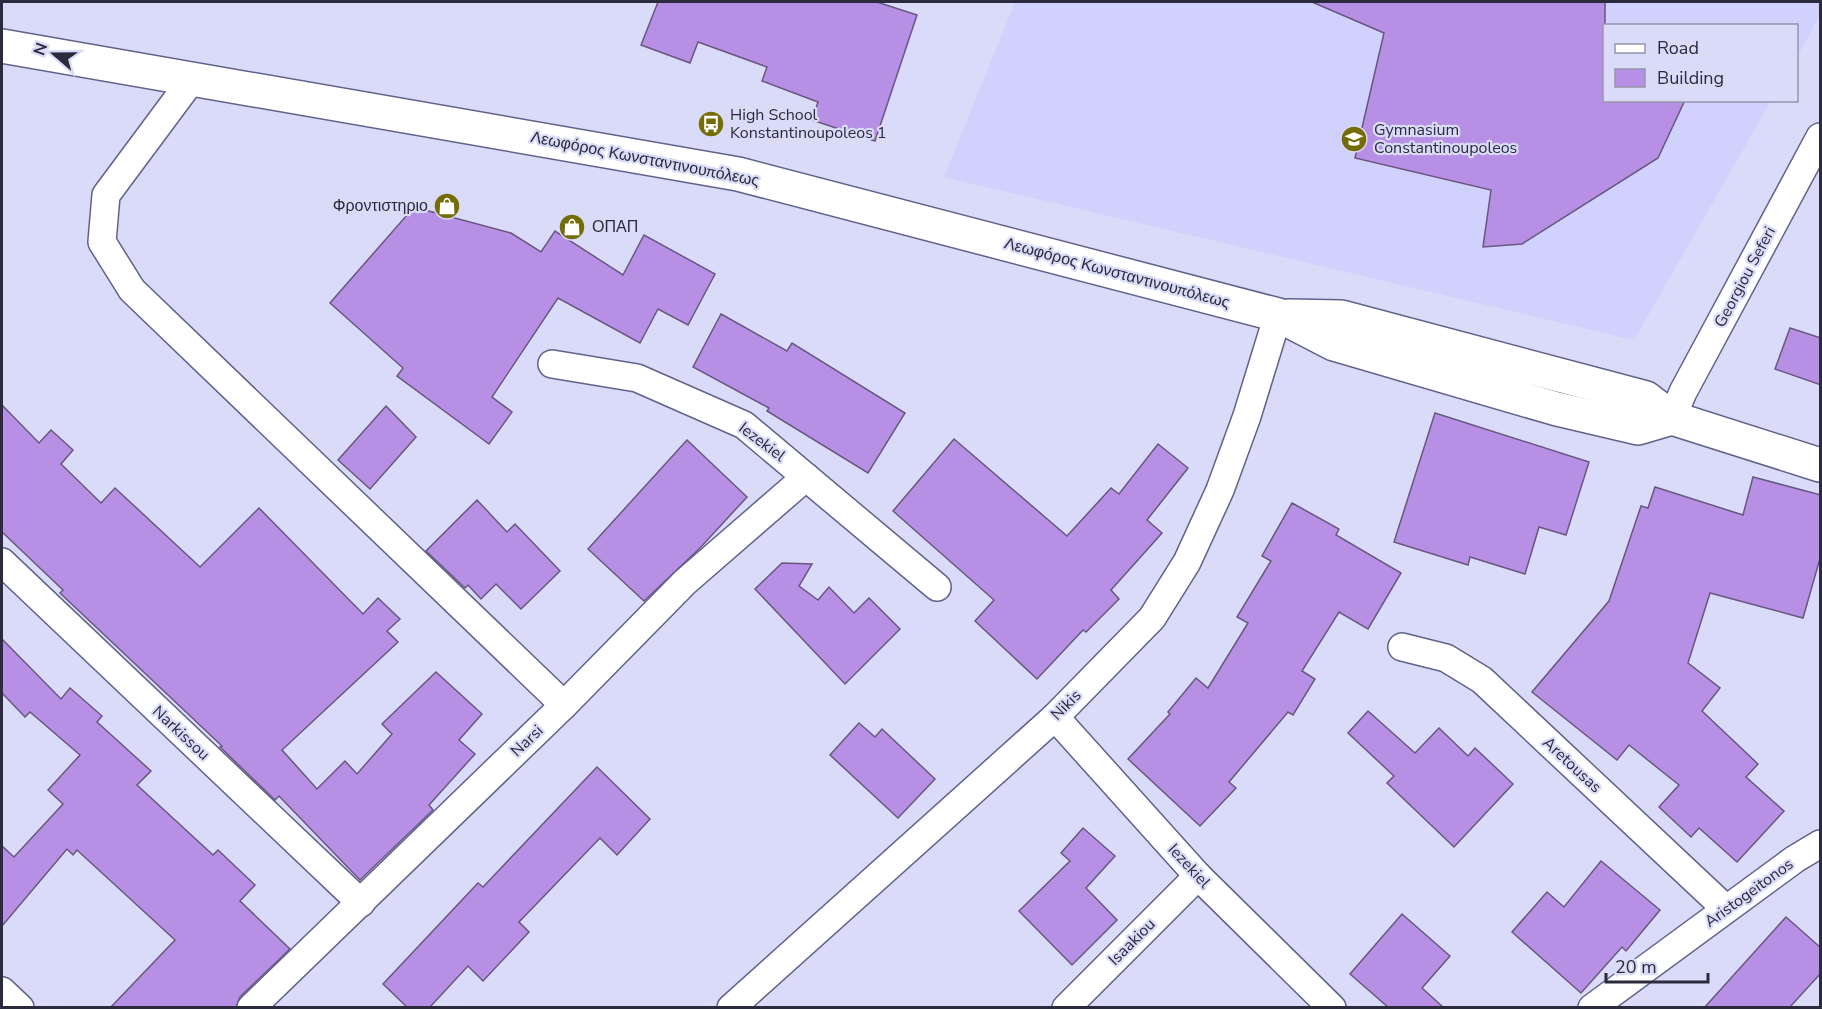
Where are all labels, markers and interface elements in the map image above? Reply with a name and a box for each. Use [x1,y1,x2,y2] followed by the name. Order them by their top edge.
[24,24,84,84] north arrow
[1603,24,1798,102] legend
[1657,36,1699,60] text: Road
[28,40,53,59] text: N
[1657,66,1724,90] text: Building
[730,104,887,144] place label: High School Konstantinoupoleos 1
[696,109,726,139] bus stop icon: High School Konstantinoupoleos 1
[1374,119,1517,159] place label: Gymnasium Constantinoupoleos
[1339,124,1369,154] school or university icon: Gymnasium Constantinoupoleos
[529,126,761,192] street label: Λεωφόρος Κωνσταντινουπόλεως
[432,191,462,221] shop icon: Φροντιστηριο
[333,195,428,217] place label: Φροντιστηριο
[557,212,587,242] shop icon: ΟΠΑΠ
[592,216,638,238] place label: ΟΠΑΠ
[1709,223,1781,331] street label: Georgiou Seferi
[1002,232,1232,314] street label: Λεωφόρος Κωνσταντινουπόλεως
[734,417,790,467] street label: Iezekiel
[1046,685,1086,725] street label: Nikis
[148,701,214,765] street label: Narkissou
[506,720,548,762] street label: Narsi
[1538,732,1606,798] street label: Aretousas
[1163,839,1215,893] street label: Iezekiel
[1700,853,1798,933] street label: Aristogeitonos
[1104,914,1160,970] street label: Isaakiou
[1606,946,1708,984] scale bar
[1615,955,1657,979] text: 20 m

